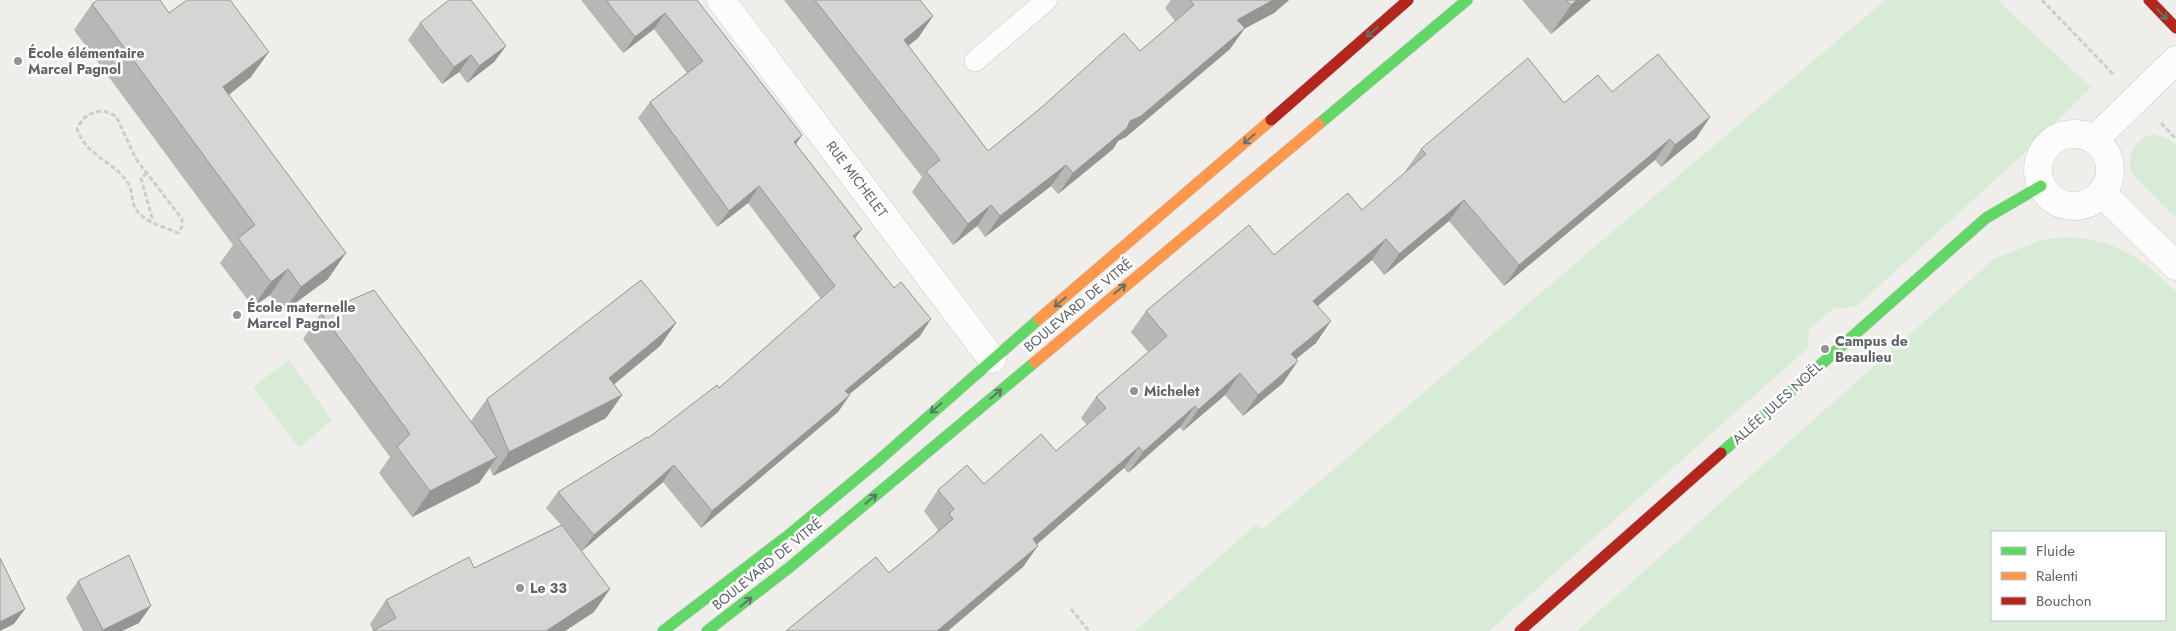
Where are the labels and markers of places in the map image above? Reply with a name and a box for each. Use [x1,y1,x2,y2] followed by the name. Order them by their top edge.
[28,43,144,79] place label: École élémentaire Marcel Pagnol
[12,55,24,67] marker: École élémentaire Marcel Pagnol
[247,297,356,333] place label: École maternelle Marcel Pagnol
[231,309,243,321] marker: École maternelle Marcel Pagnol
[1835,331,1908,367] place label: Campus de Beaulieu
[1819,343,1831,355] marker: Campus de Beaulieu
[1144,381,1200,401] place label: Michelet
[1128,385,1140,397] marker: Michelet
[530,578,567,598] place label: Le 33
[514,582,526,594] marker: Le 33

